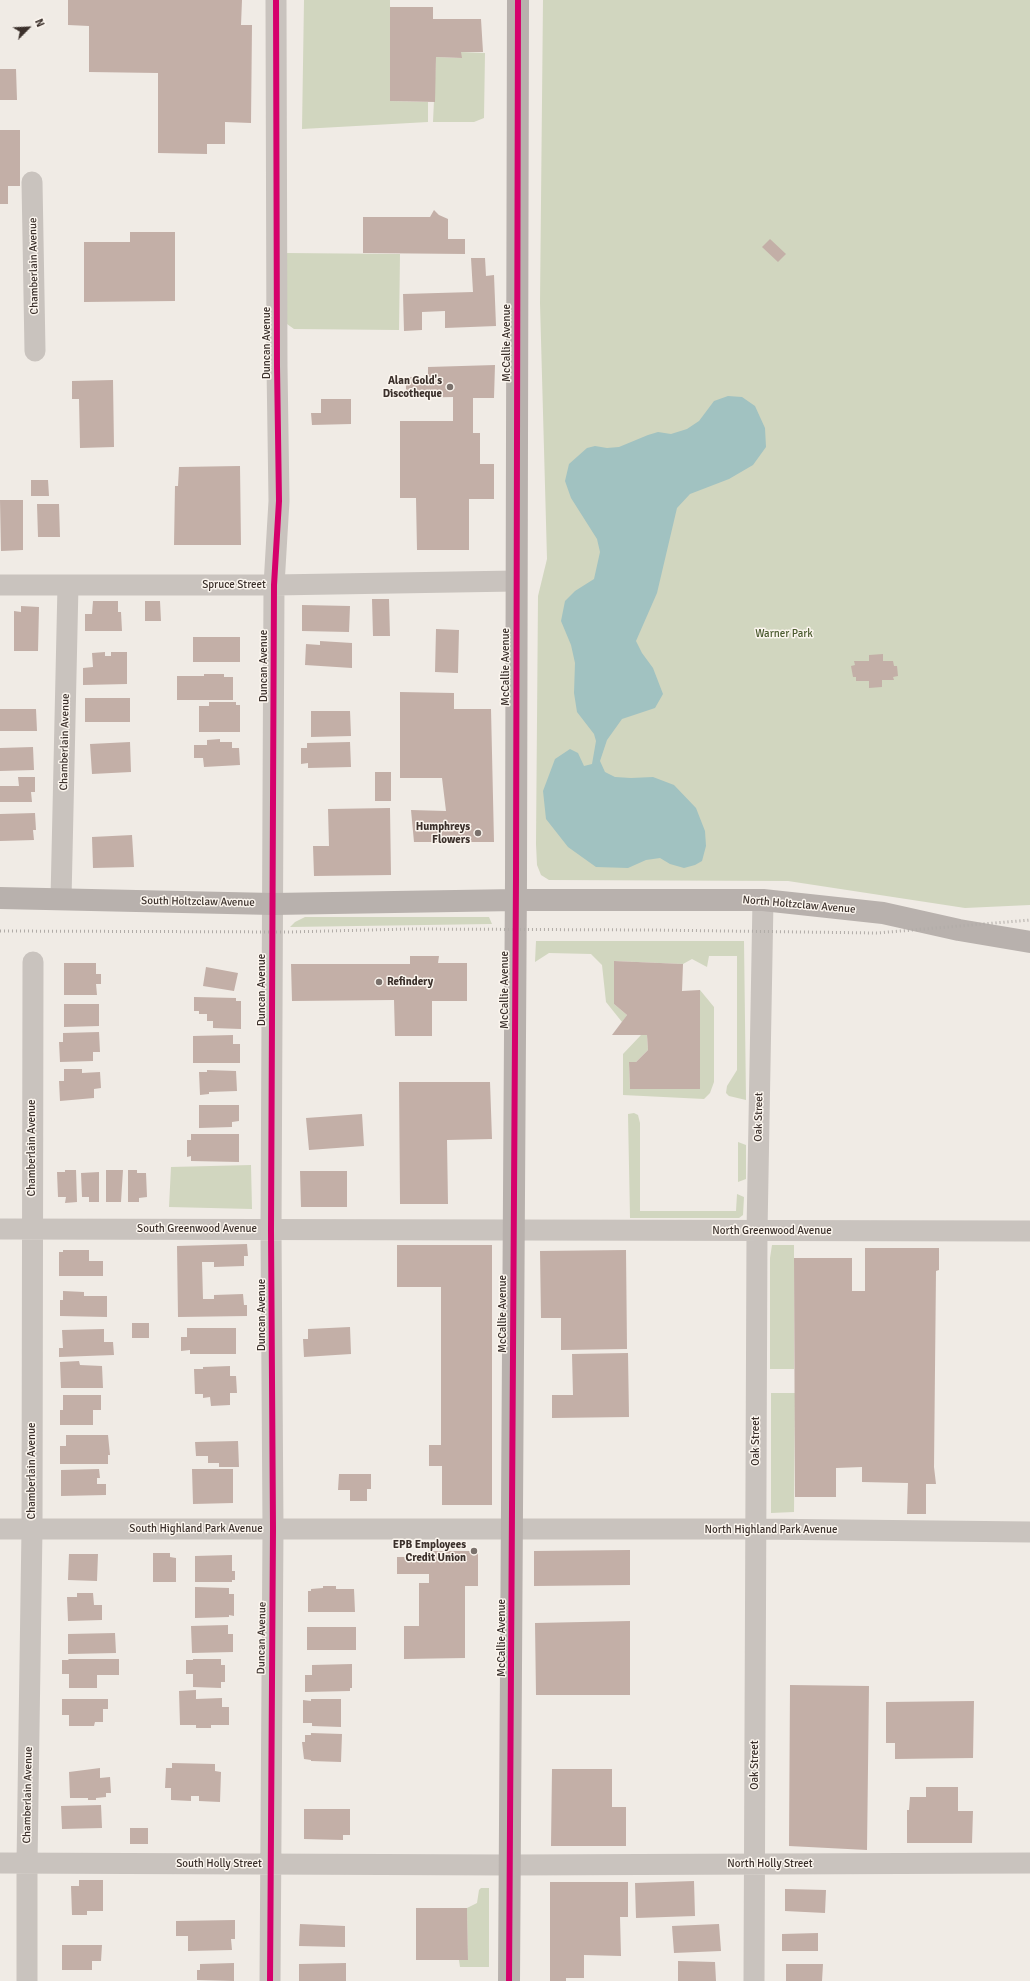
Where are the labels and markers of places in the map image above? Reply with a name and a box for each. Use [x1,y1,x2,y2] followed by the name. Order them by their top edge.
[383,374,442,400] place label: Alan Gold's Discotheque
[445,382,455,392] marker: Alan Gold's Discotheque
[416,820,470,846] place label: Humphreys Flowers
[473,828,483,838] marker: Humphreys Flowers
[387,975,433,989] place label: Refindery
[374,977,384,987] marker: Refindery
[393,1538,466,1564] place label: EPB Employees Credit Union
[469,1546,479,1556] marker: EPB Employees Credit Union

